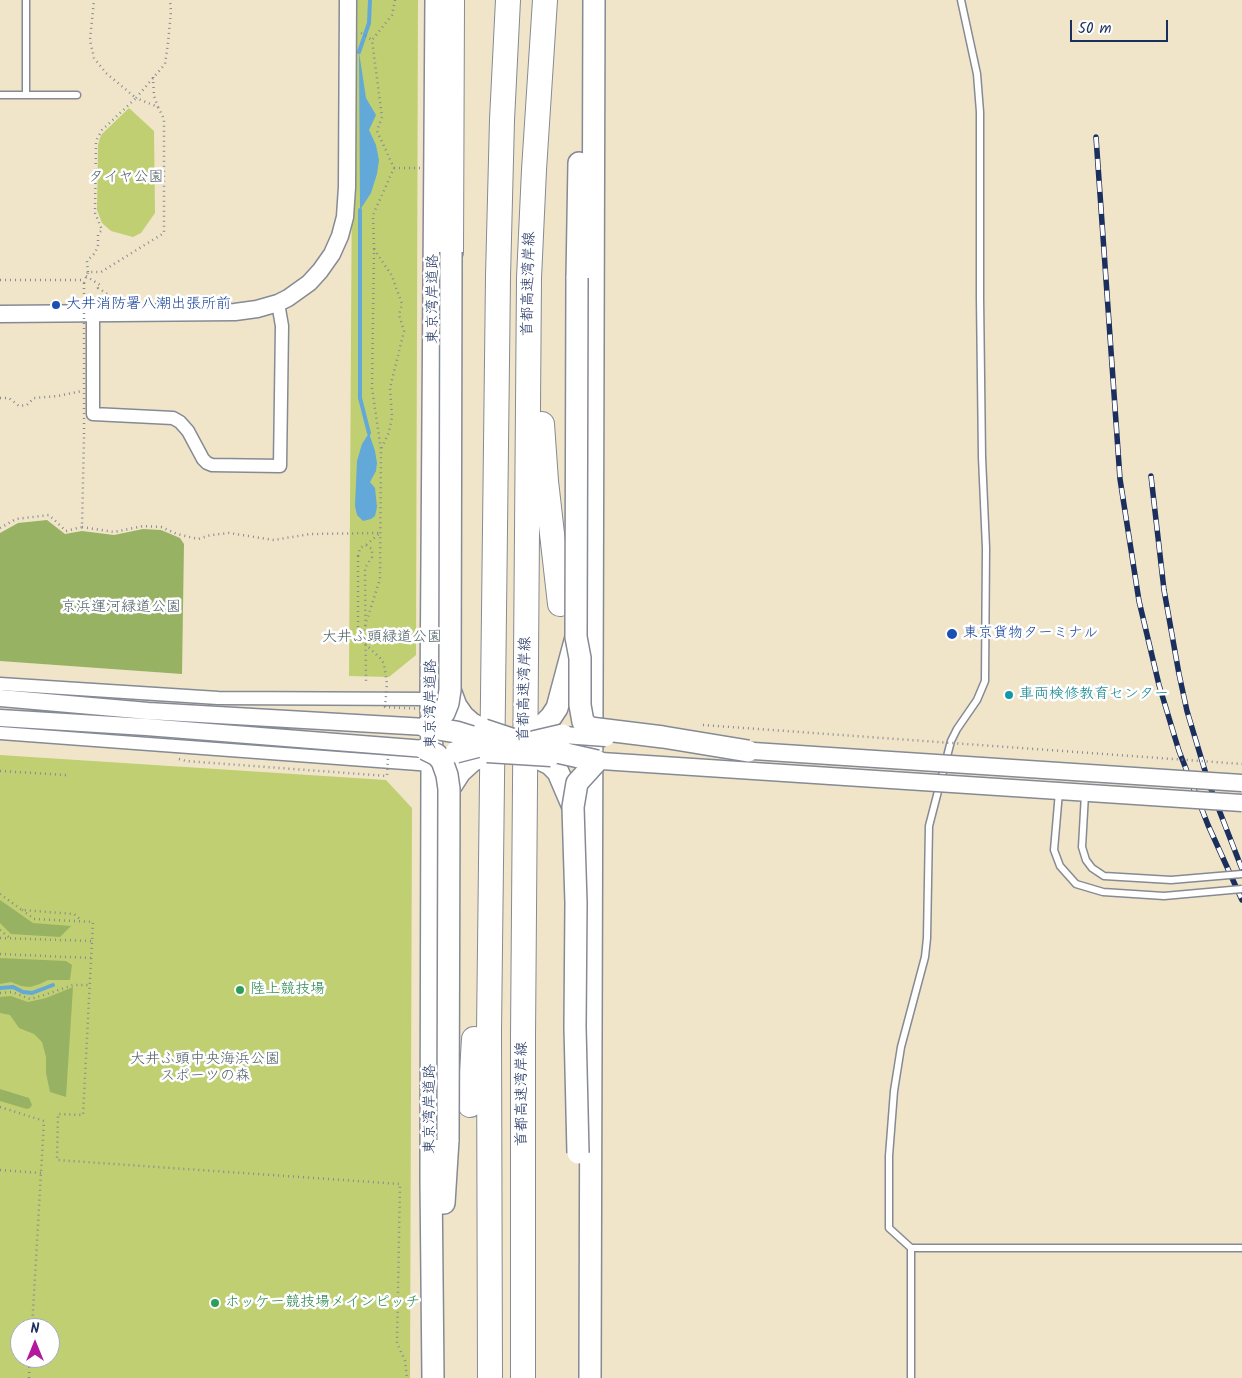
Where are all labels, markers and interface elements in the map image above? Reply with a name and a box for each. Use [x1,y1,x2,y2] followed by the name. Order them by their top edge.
[1072,10,1170,42] scale bar
[1078,17,1112,41] text: 50 m
[89,169,163,187] park label: タイヤ公園
[520,231,540,337] street label: 首都高速湾岸線
[425,254,443,344] street label: 東京湾岸道路
[66,296,231,314] place label: 大井消防署八潮出張所前
[50,299,62,311] marker: 大井消防署八潮出張所前
[61,599,181,617] park label: 京浜運河緑道公園
[963,625,1098,643] place label: 東京貨物ターミナル
[945,627,959,641] marker: 東京貨物ターミナル
[322,629,442,647] park label: 大井ふ頭緑道公園
[516,636,536,742] street label: 首都高速湾岸線
[423,659,441,749] street label: 東京湾岸道路
[1019,686,1169,704] place label: 車両検修教育センター
[1003,689,1015,701] marker: 車両検修教育センター
[250,981,325,999] place label: 陸上競技場
[234,984,246,996] marker: 陸上競技場
[514,1042,532,1146] street label: 首都高速湾岸線
[130,1051,280,1086] park label: 大井ふ頭中央海浜公園 スポーツの森
[422,1064,440,1154] street label: 東京湾岸道路
[225,1294,420,1312] place label: ホッケー競技場メインピッチ
[209,1297,221,1309] marker: ホッケー競技場メインピッチ
[10,1318,60,1368] north arrow
[31,1318,39,1340] text: N

